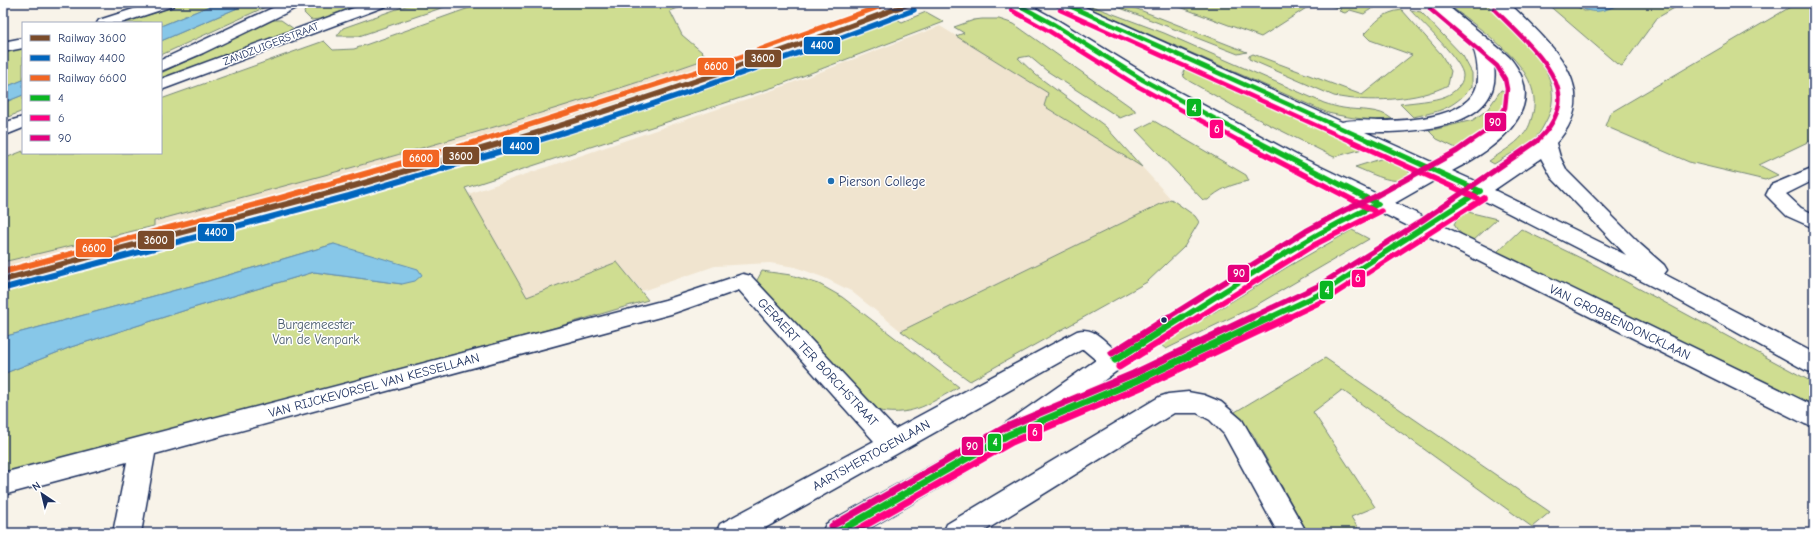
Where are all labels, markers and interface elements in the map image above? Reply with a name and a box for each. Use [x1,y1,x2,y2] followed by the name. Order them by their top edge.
[221,20,321,68] street label: ZANDZUIGERSTRAAT
[22,22,162,154] legend
[58,31,126,45] text: Railway 3600
[803,36,841,55] line badge: 4400
[811,39,833,52] text: 4400
[744,49,782,68] line badge: 3600
[58,51,125,65] text: Railway 4400
[751,52,775,65] text: 3600
[697,57,735,76] line badge: 6600
[704,60,728,73] text: 6600
[58,71,127,85] text: Railway 6600
[58,91,64,105] text: 4
[1186,98,1202,117] line badge: 4
[1191,102,1197,115] text: 4
[58,111,65,125] text: 6
[1484,112,1507,132] line badge: 90
[1489,116,1501,129] text: 90
[1209,119,1224,139] line badge: 6
[1214,123,1220,136] text: 6
[58,131,72,145] text: 90
[502,136,540,155] line badge: 4400
[510,140,532,153] text: 4400
[442,146,480,165] line badge: 3600
[402,149,440,168] line badge: 6600
[449,150,473,163] text: 3600
[409,152,433,165] text: 6600
[839,174,926,189] place label: Pierson College
[826,176,836,186] marker: Pierson College
[197,223,235,242] line badge: 4400
[205,226,227,239] text: 4400
[137,230,175,250] line badge: 3600
[144,234,168,247] text: 3600
[75,238,113,258] line badge: 6600
[82,242,106,255] text: 6600
[1227,264,1250,283] line badge: 90
[1233,267,1245,280] text: 90
[1351,269,1366,288] line badge: 6
[1355,272,1361,285] text: 6
[1319,280,1334,300] line badge: 4
[1547,281,1693,363] street label: VAN GROBBENDONCKLAAN
[1324,284,1330,297] text: 4
[755,295,882,429] street label: GERAERT TER BORCHSTRAAT
[1159,315,1169,325] unlabelled marker
[272,317,360,347] park label: Burgemeester Van de Venpark
[267,350,481,420] street label: VAN RIJCKEVORSEL VAN KESSELLAAN
[810,416,932,494] street label: AARTSHERTOGENLAAN
[1027,423,1043,442] line badge: 6
[1032,426,1038,439] text: 6
[987,433,1002,452] line badge: 4
[961,436,984,456] line badge: 90
[992,436,998,449] text: 4
[966,440,978,453] text: 90
[22,474,62,514] north arrow
[30,479,43,494] text: N

